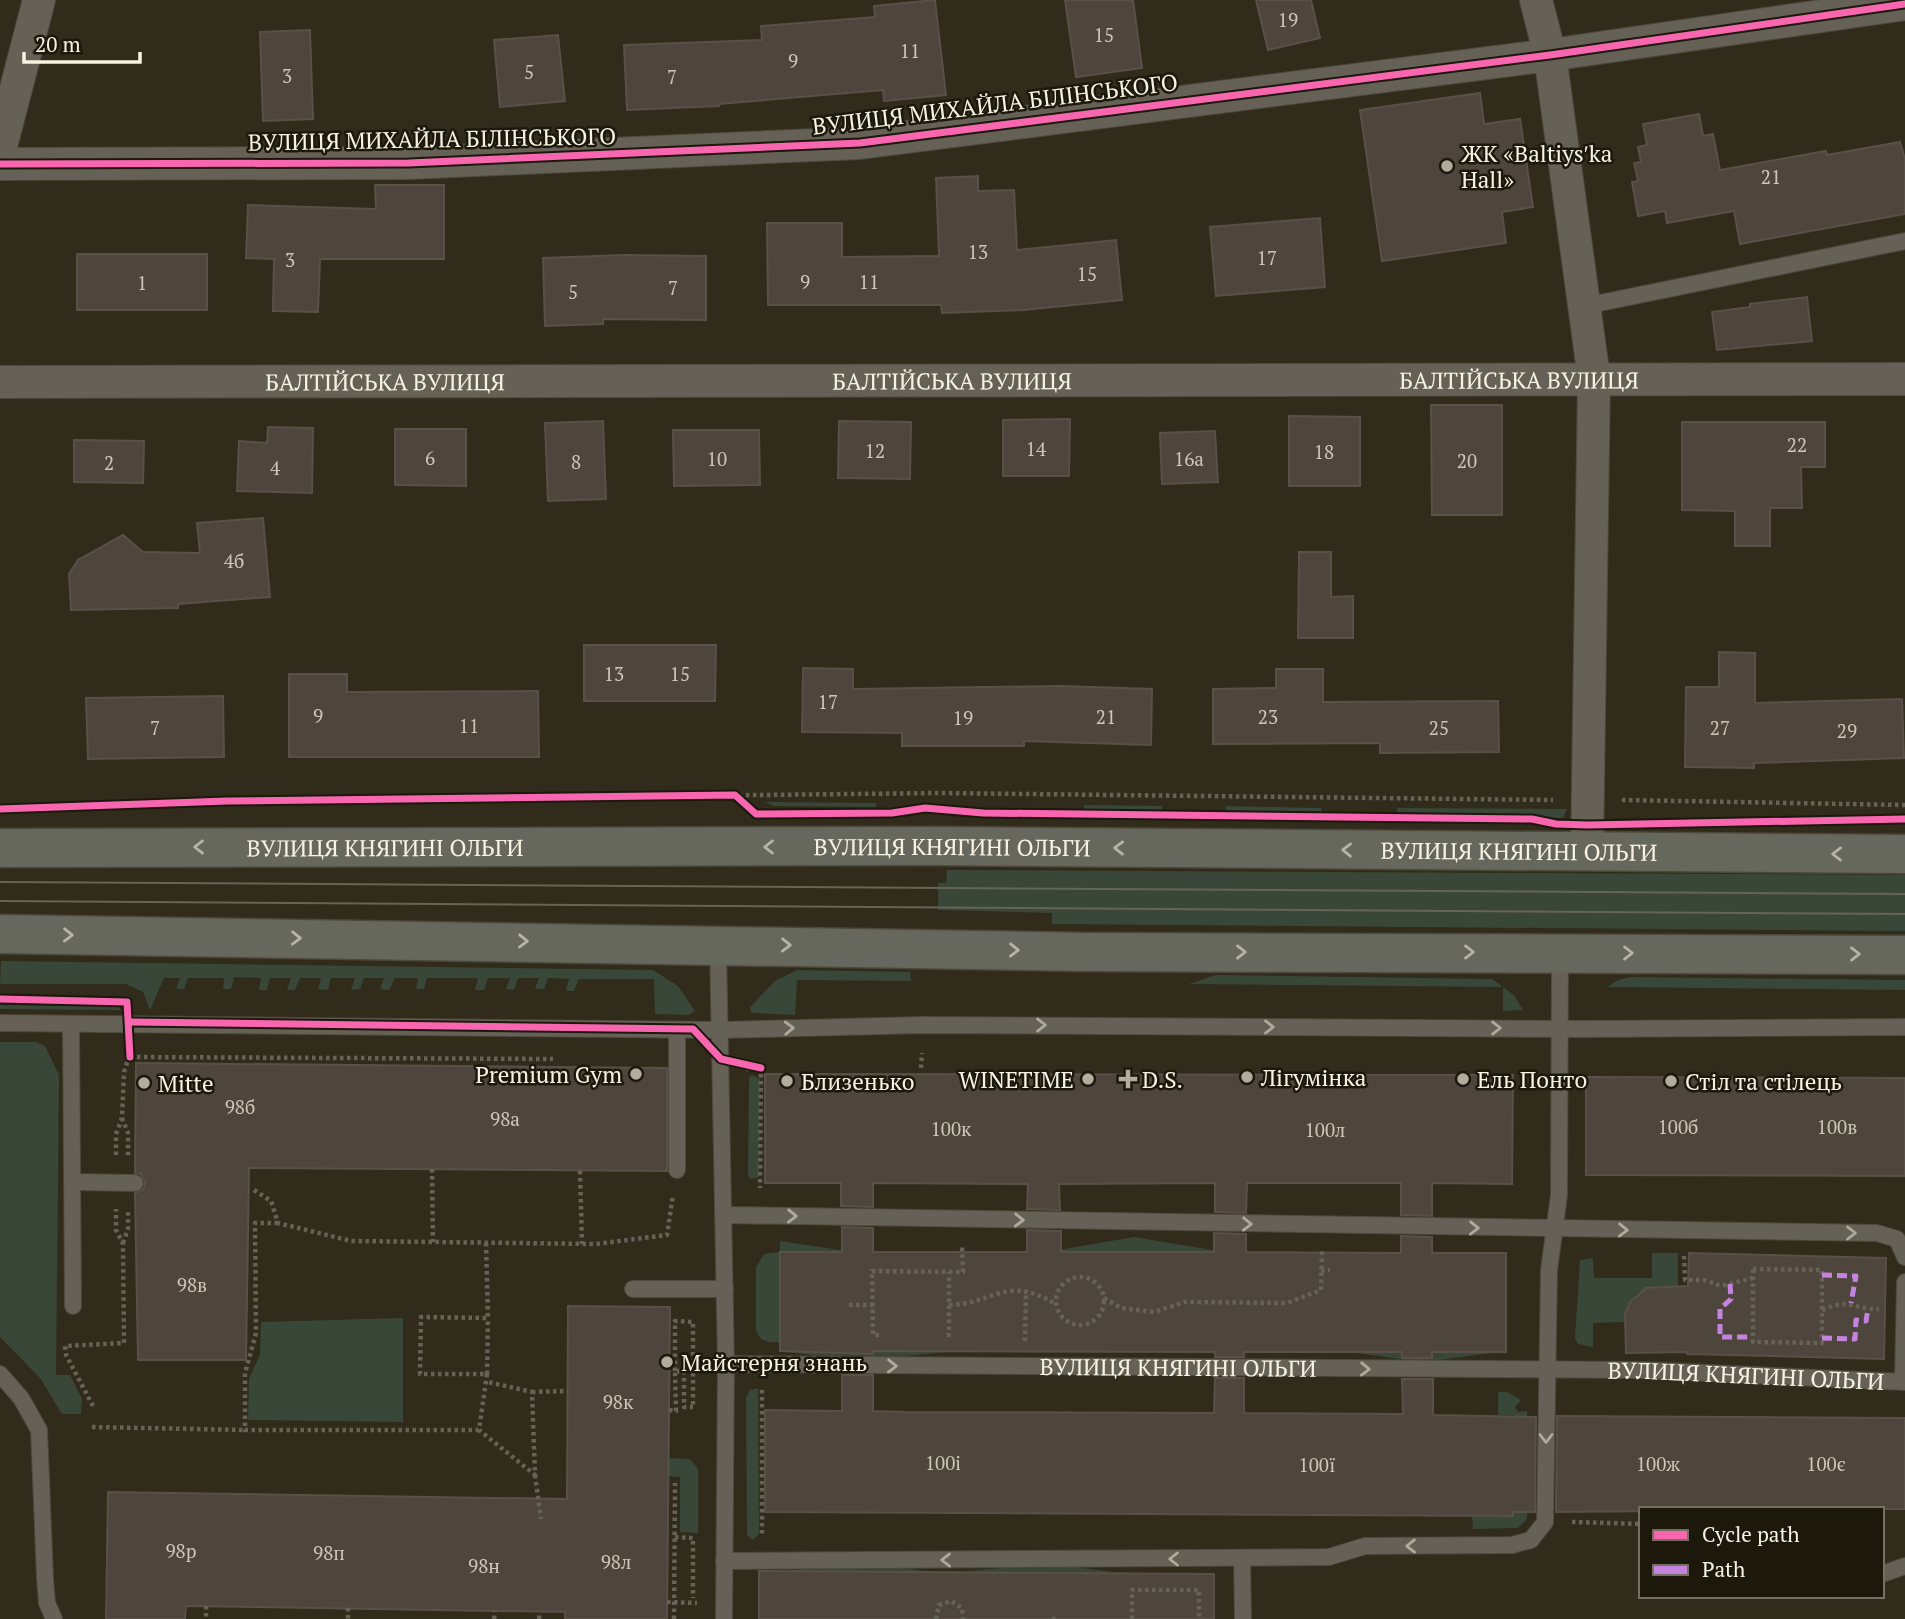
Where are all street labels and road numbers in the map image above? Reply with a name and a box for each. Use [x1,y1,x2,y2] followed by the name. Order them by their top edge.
[810,66,1180,142] street label: ВУЛИЦЯ МИХАЙЛА БІЛІНСЬКОГО
[248,120,616,158] street label: ВУЛИЦЯ МИХАЙЛА БІЛІНСЬКОГО
[1399,364,1639,395] street label: БАЛТІЙСЬКА ВУЛИЦЯ
[832,365,1072,396] street label: БАЛТІЙСЬКА ВУЛИЦЯ
[265,366,505,397] street label: БАЛТІЙСЬКА ВУЛИЦЯ
[813,830,1091,863] street label: ВУЛИЦЯ КНЯГИНІ ОЛЬГИ
[246,831,524,863] street label: ВУЛИЦЯ КНЯГИНІ ОЛЬГИ
[1380,834,1658,867] street label: ВУЛИЦЯ КНЯГИНІ ОЛЬГИ
[1039,1351,1317,1383] street label: ВУЛИЦЯ КНЯГИНІ ОЛЬГИ
[1607,1354,1885,1397] street label: ВУЛИЦЯ КНЯГИНІ ОЛЬГИ

